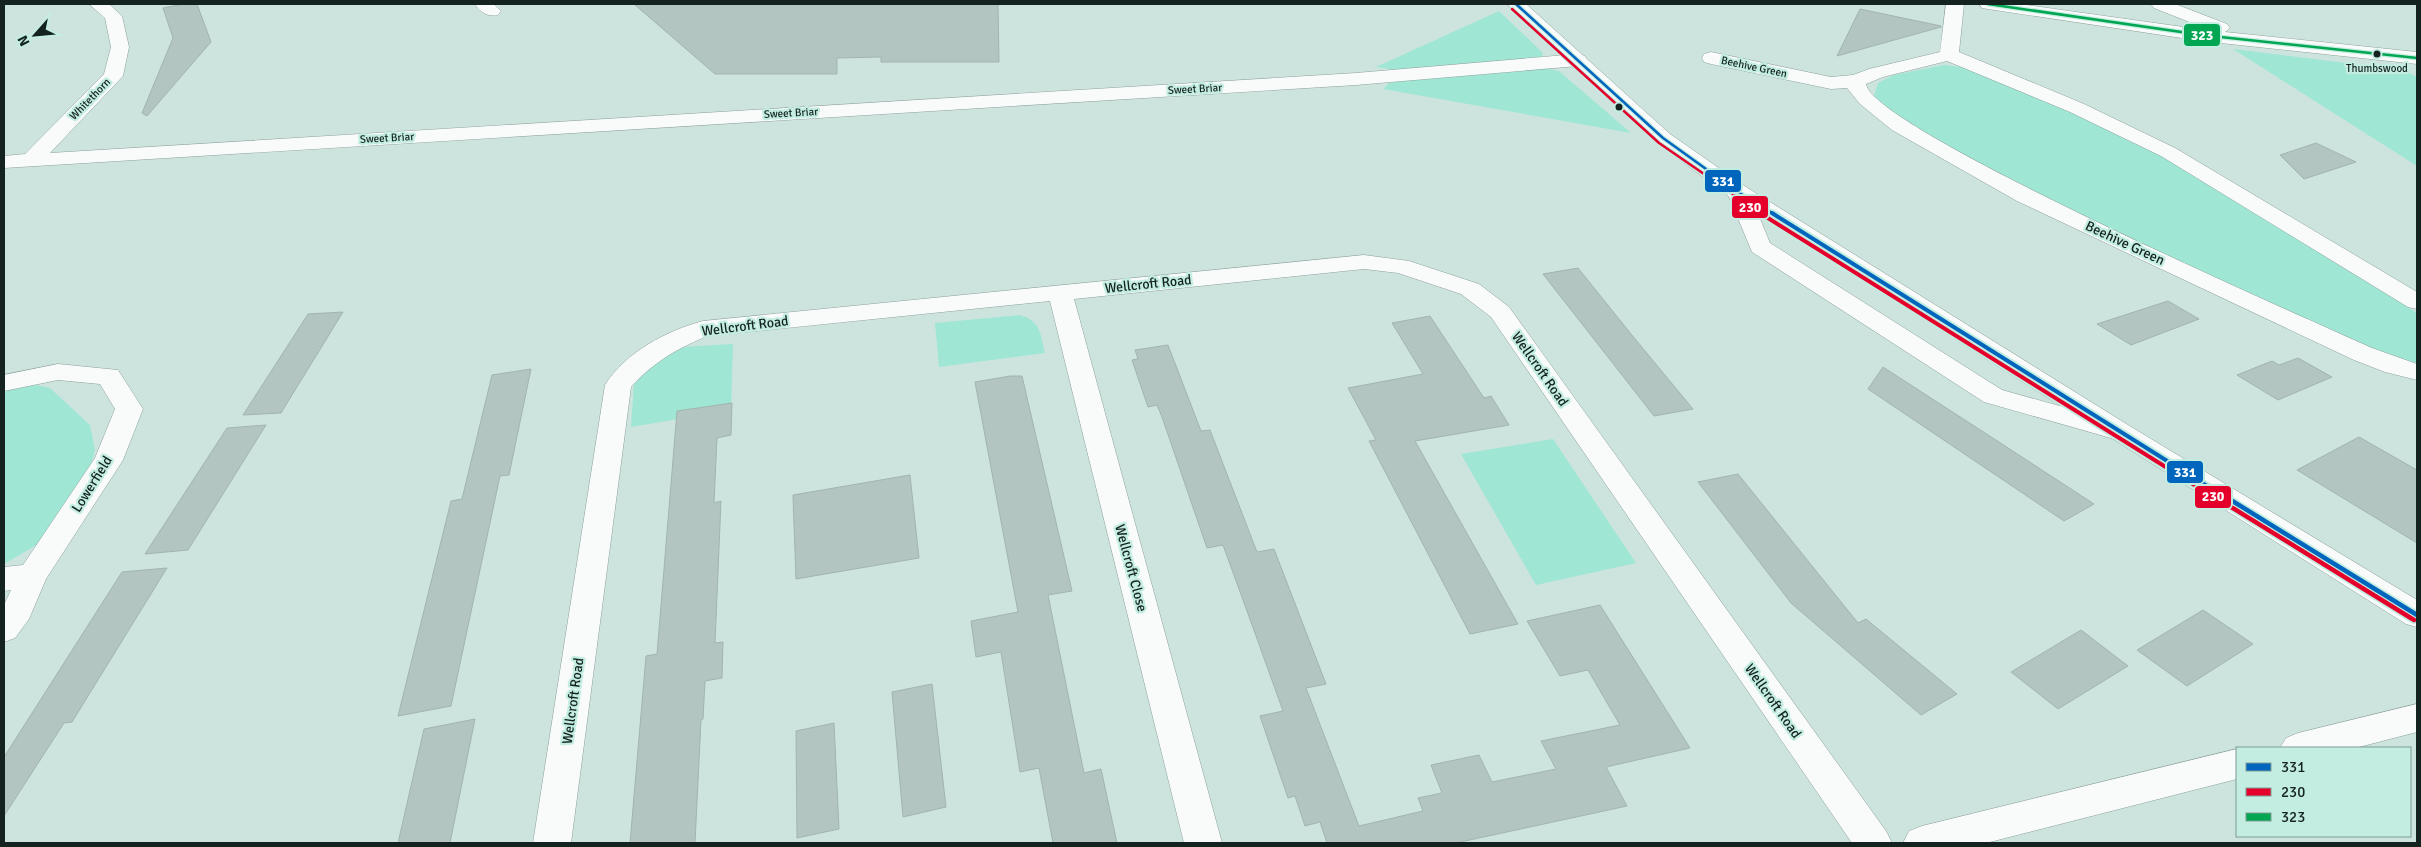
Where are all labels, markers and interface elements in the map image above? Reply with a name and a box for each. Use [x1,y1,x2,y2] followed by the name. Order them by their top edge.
[10,10,60,60] north arrow
[2183,23,2221,47] line badge: 323
[2191,27,2213,44] text: 323
[14,32,34,49] text: N
[2372,49,2382,59] marker: Thumbswood
[1720,54,1788,80] street label: Beehive Green
[2346,62,2408,75] place label: Thumbswood
[67,75,113,123] street label: Whitethorn
[1168,81,1222,97] street label: Sweet Briar
[1614,102,1624,112] unlabelled marker
[764,105,818,121] street label: Sweet Briar
[360,130,414,146] street label: Sweet Briar
[1704,169,1742,193] line badge: 331
[1712,173,1735,190] text: 331
[1731,195,1769,219] line badge: 230
[1739,199,1762,216] text: 230
[2083,217,2167,269] street label: Beehive Green
[1104,271,1192,297] street label: Wellcroft Road
[701,312,789,340] street label: Wellcroft Road
[1508,328,1572,410] street label: Wellcroft Road
[68,453,116,515] street label: Lowerfield
[2166,460,2204,484] line badge: 331
[2174,464,2197,481] text: 331
[2194,485,2232,509] line badge: 230
[2202,488,2225,505] text: 230
[1111,522,1151,614] street label: Wellcroft Close
[559,657,587,745] street label: Wellcroft Road
[1741,660,1805,742] street label: Wellcroft Road
[2236,747,2411,837] legend
[2281,758,2305,776] text: 331
[2281,783,2305,801] text: 230
[2281,808,2305,826] text: 323

